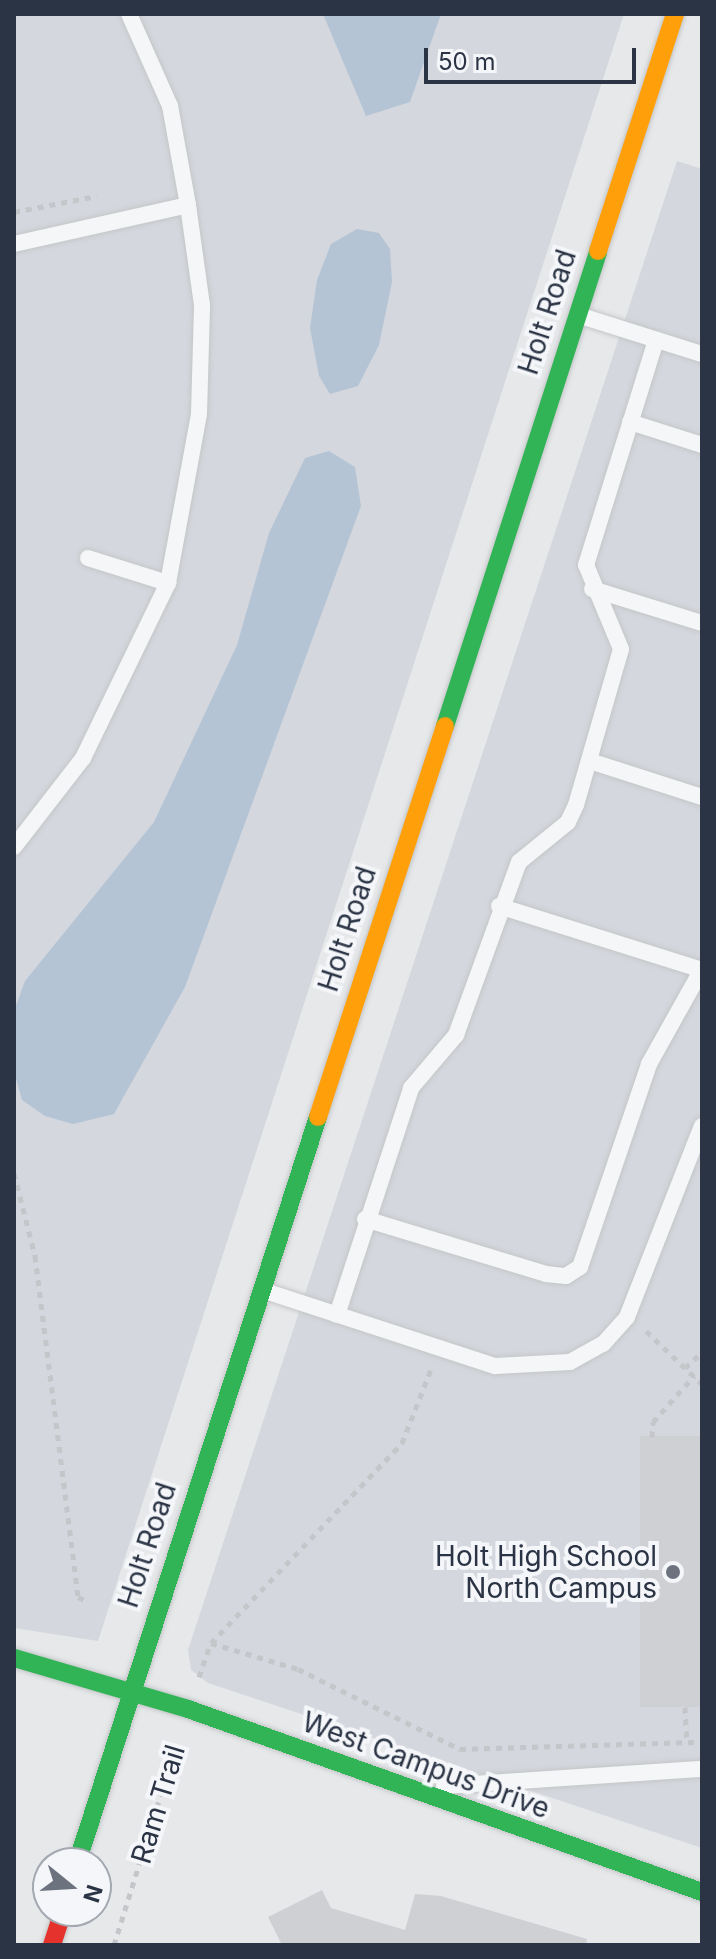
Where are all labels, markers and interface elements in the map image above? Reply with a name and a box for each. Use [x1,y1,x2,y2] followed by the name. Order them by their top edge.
[428,32,640,82] scale bar
[438,47,496,76] text: 50 m
[511,245,583,379] street label: Holt Road
[311,862,383,996] street label: Holt Road
[111,1478,183,1612] street label: Holt Road
[435,1539,657,1605] place label: Holt High School North Campus
[664,1563,682,1581] marker: Holt High School North Campus
[298,1705,554,1825] street label: West Campus Drive
[124,1741,192,1867] street label: Ram Trail
[32,1847,112,1927] north arrow
[78,1882,108,1906] text: N

